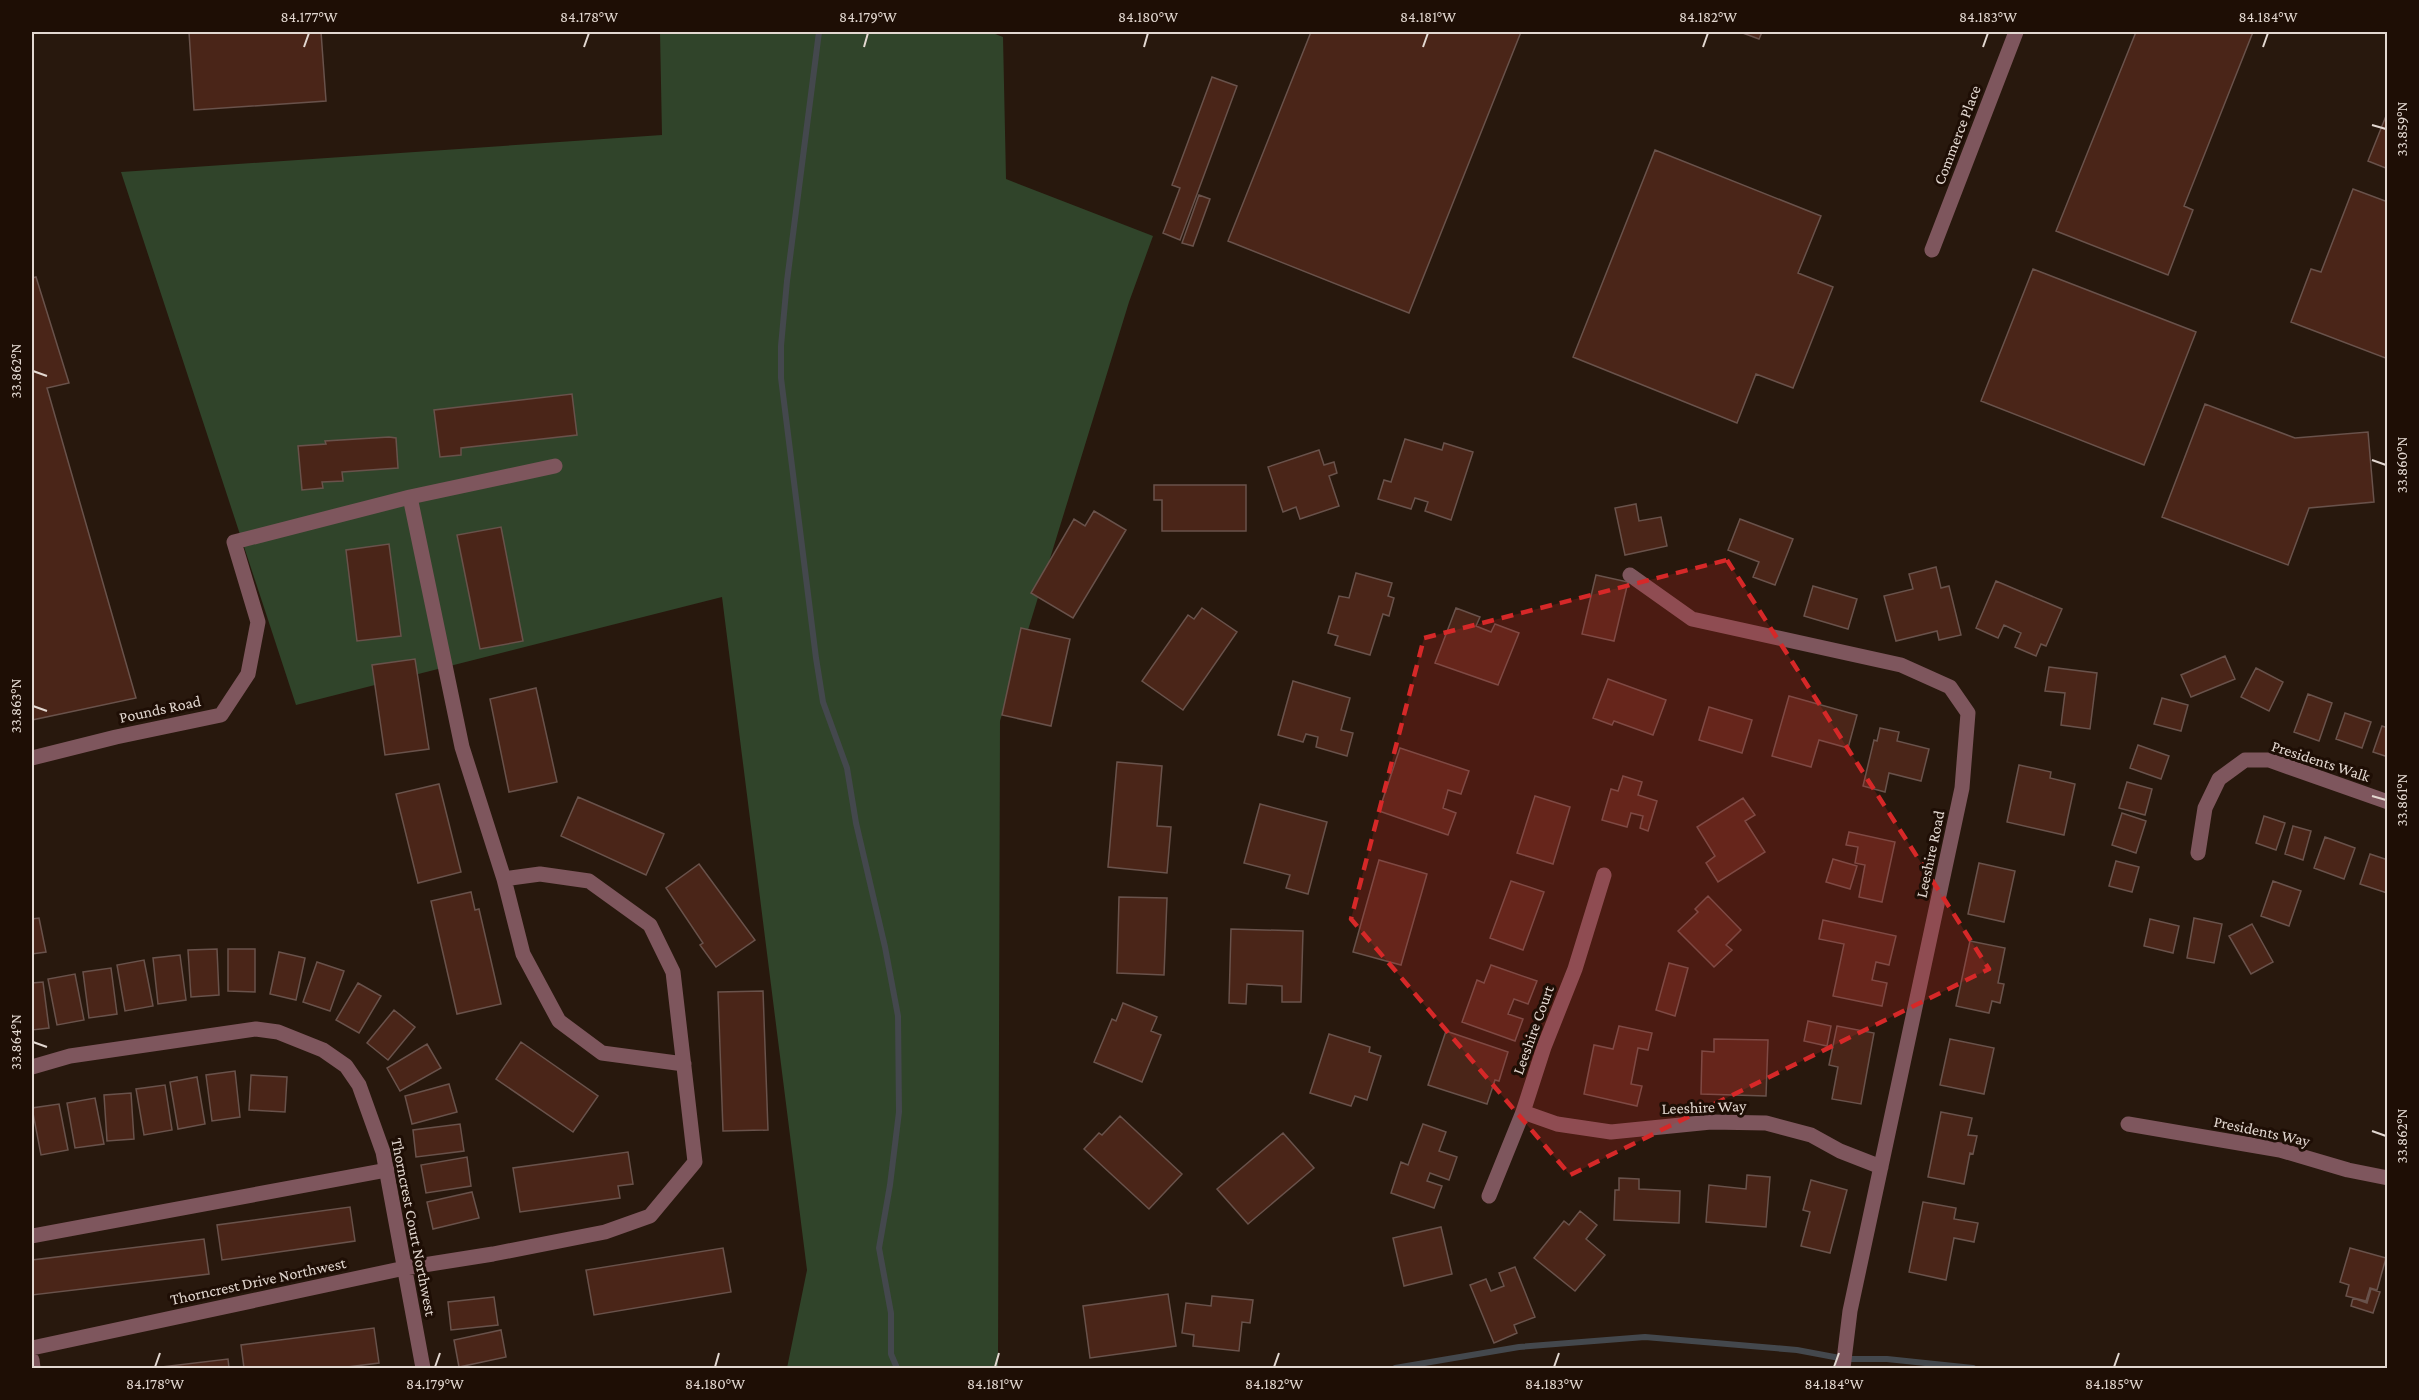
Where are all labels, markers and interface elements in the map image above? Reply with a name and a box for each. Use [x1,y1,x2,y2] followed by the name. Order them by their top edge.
[280,9,338,25] text: 84.177°W
[560,9,618,25] text: 84.178°W
[839,9,897,25] text: 84.179°W
[1118,9,1178,25] text: 84.180°W
[1400,9,1456,25] text: 84.181°W
[1679,9,1737,25] text: 84.182°W
[1959,9,2017,25] text: 84.183°W
[2239,9,2298,25] text: 84.184°W
[1930,83,1984,187] street label: Commerce Place
[2394,101,2410,156] text: 33.859°N
[8,343,24,398] text: 33.862°N
[2394,437,2410,493] text: 33.860°N
[8,679,24,733] text: 33.863°N
[118,692,203,726] street label: Pounds Road
[2270,737,2373,785] street label: Presidents Walk
[2394,773,2410,826] text: 33.861°N
[1912,808,1948,899] street label: Leeshire Road
[1509,983,1557,1077] street label: Leeshire Court
[8,1014,24,1070] text: 33.864°N
[1661,1097,1748,1118] street label: Leeshire Way
[2394,1108,2410,1163] text: 33.862°N
[2212,1112,2312,1151] street label: Presidents Way
[388,1137,440,1318] street label: Thorncrest Court Northwest
[169,1254,348,1308] street label: Thorncrest Drive Northwest
[126,1376,184,1392] text: 84.178°W
[406,1376,464,1392] text: 84.179°W
[685,1376,745,1392] text: 84.180°W
[967,1376,1023,1392] text: 84.181°W
[1245,1376,1303,1392] text: 84.182°W
[1525,1376,1583,1392] text: 84.183°W
[1805,1376,1864,1392] text: 84.184°W
[2085,1376,2143,1392] text: 84.185°W

